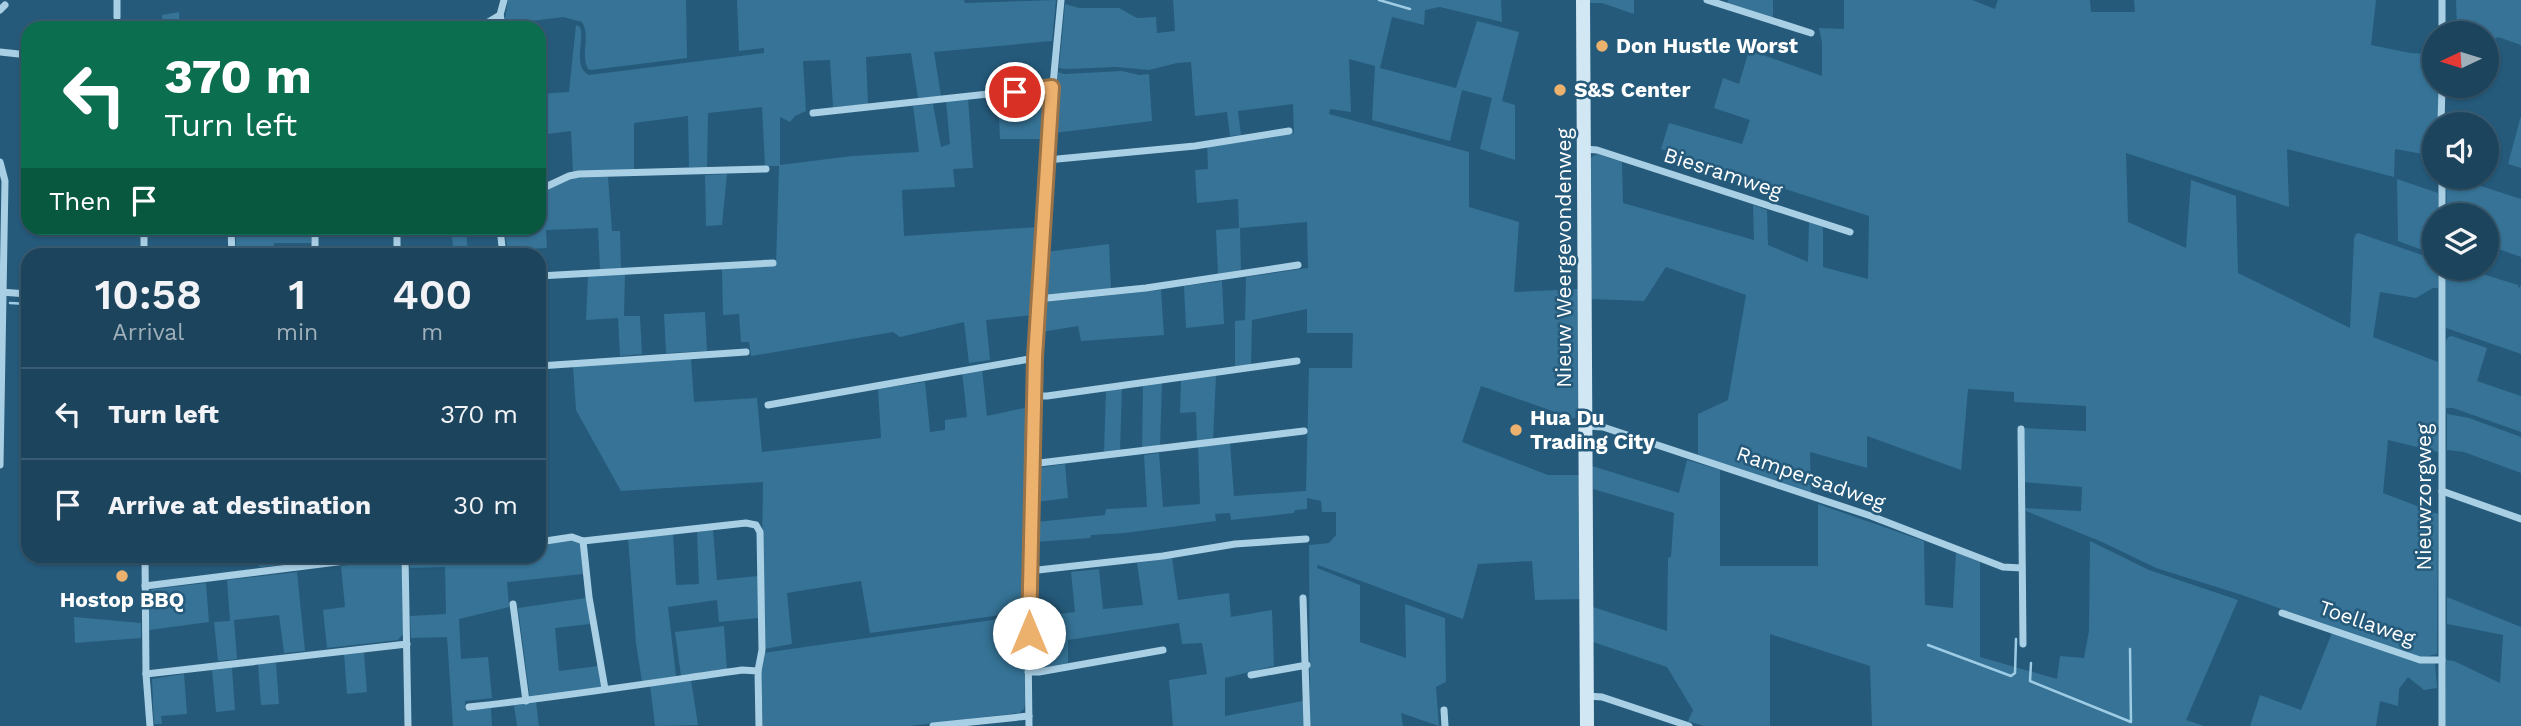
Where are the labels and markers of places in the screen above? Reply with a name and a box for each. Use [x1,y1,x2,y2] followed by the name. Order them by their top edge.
[1616,33,1798,58] place label: Don Hustle Worst
[1594,38,1610,54] marker: Don Hustle Worst
[985,62,1045,122] pin
[1574,77,1690,102] place label: S&S Center
[1552,82,1568,98] marker: S&S Center
[1530,405,1655,454] place label: Hua Du Trading City
[1508,422,1524,438] marker: Hua Du Trading City
[114,568,130,584] marker: Hostop BBQ
[60,587,184,612] place label: Hostop BBQ

